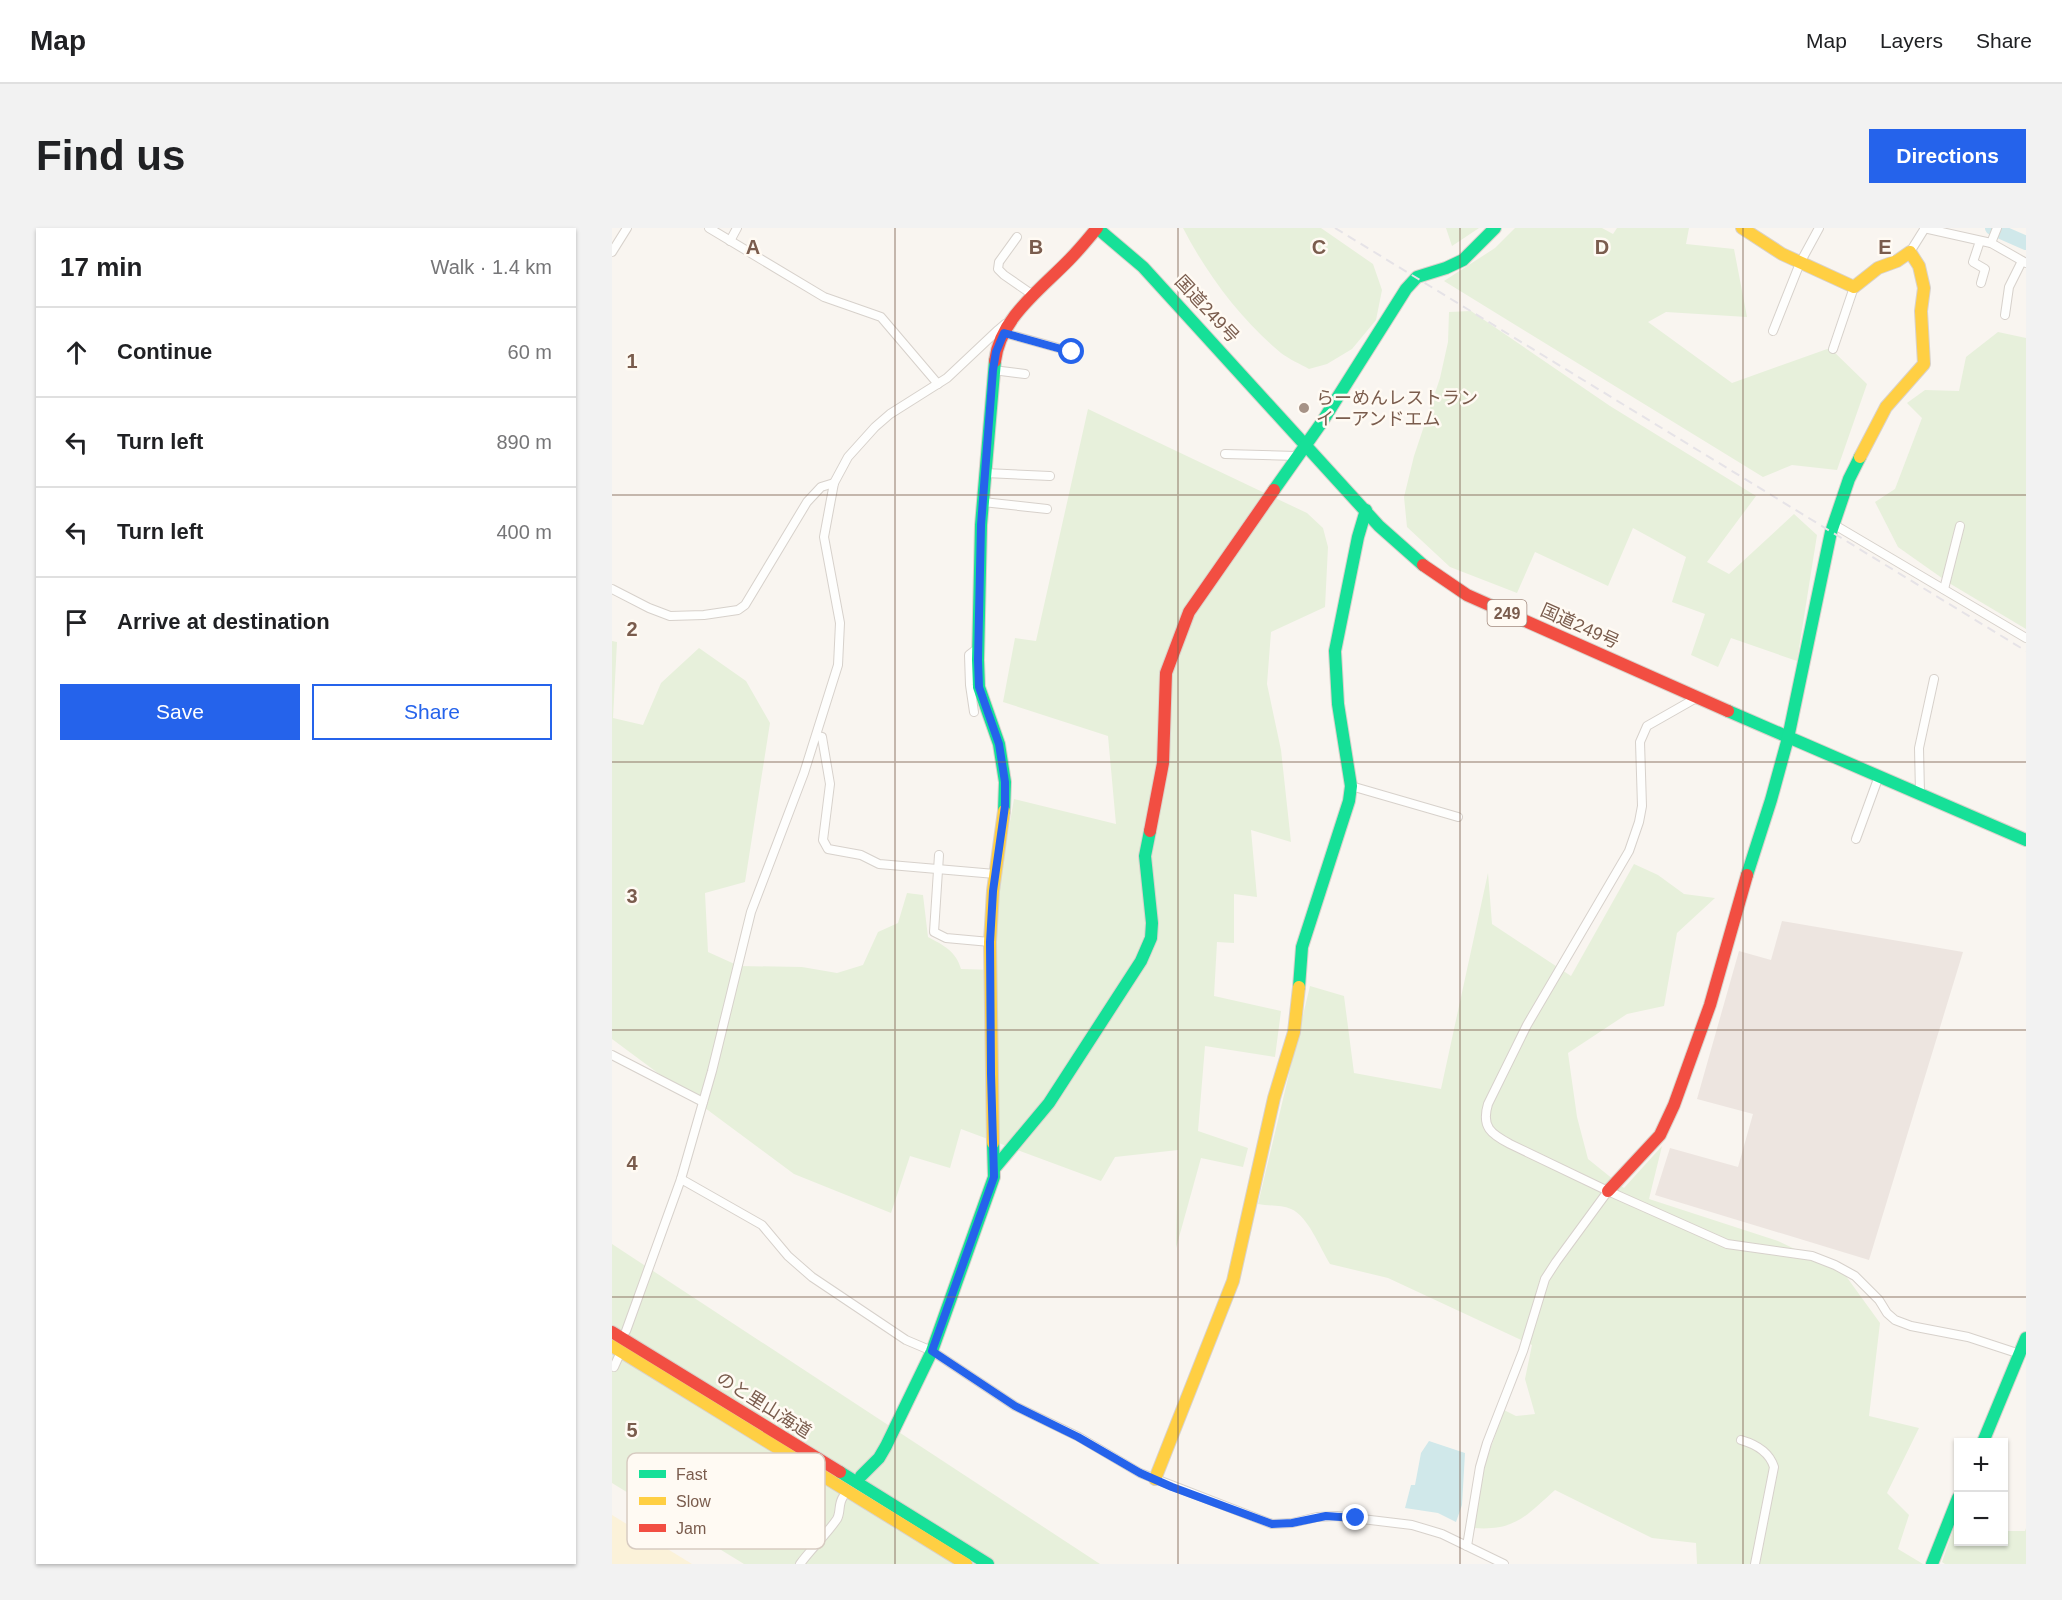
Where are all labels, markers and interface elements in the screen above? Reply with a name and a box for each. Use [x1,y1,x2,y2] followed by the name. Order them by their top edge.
[30,25,86,56] text: Map
[1806,29,1847,52] text: Map
[1880,29,1943,52] text: Layers
[1976,29,2032,52] text: Share
[1869,129,2026,183] button: Directions
[36,132,185,179] text: Find us
[746,236,760,258] text: A
[1029,236,1043,258] text: B
[1312,236,1326,258] text: C
[1595,236,1609,258] text: D
[1878,236,1892,258] text: E
[60,252,142,282] text: 17 min
[431,256,552,278] text: Walk · 1.4 km
[1171,271,1243,347] street label: 国道249号
[60,336,93,369] icon: ahead
[1058,338,1084,364] route start
[117,339,212,364] text: Continue
[508,341,552,363] text: 60 m
[626,350,638,372] text: 1
[1316,388,1478,429] place label: らーめんレストラン イーアンドエム
[1297,401,1311,415] marker: らーめんレストラン イーアンドエム
[60,426,93,459] icon: left
[117,429,203,454] text: Turn left
[496,431,552,453] text: 890 m
[60,516,93,549] icon: left
[117,519,203,544] text: Turn left
[496,521,552,543] text: 400 m
[1488,600,1526,626] road number: 249
[1538,600,1622,652] street label: 国道249号
[60,606,93,639] icon: arrive
[117,609,330,634] text: Arrive at destination
[626,618,638,640] text: 2
[60,684,300,740] button: Save
[312,684,552,740] button: Share
[626,885,638,907] text: 3
[626,1152,638,1174] text: 4
[713,1368,815,1442] street label: のと里山海道
[626,1419,638,1441] text: 5
[1954,1438,2008,1546] map controls
[1954,1438,2008,1492] button: +
[627,1453,825,1549] legend
[676,1466,708,1483] text: Fast
[1954,1492,2008,1546] button: −
[676,1493,711,1510] text: Slow
[1342,1504,1368,1530] route end
[676,1520,706,1537] text: Jam

